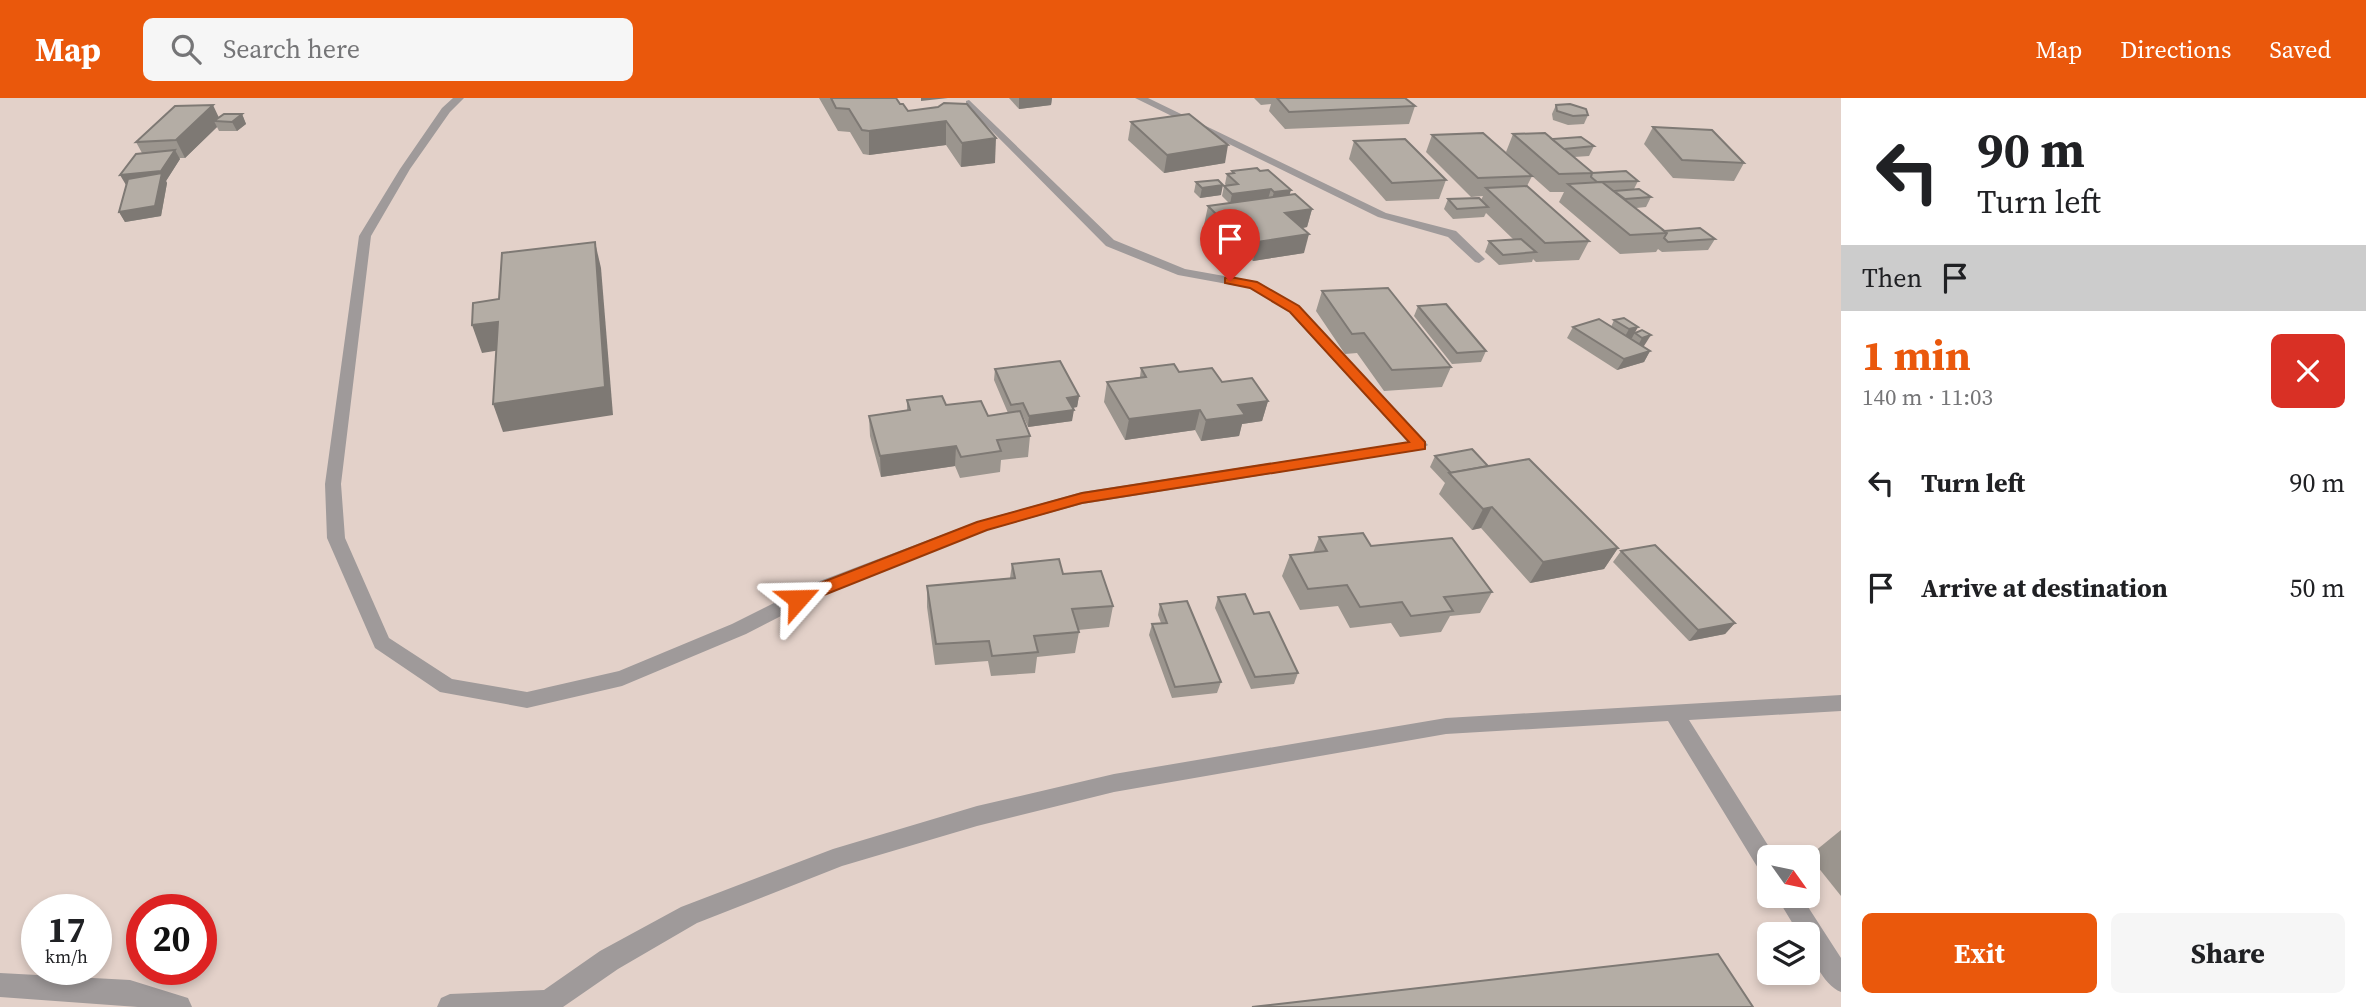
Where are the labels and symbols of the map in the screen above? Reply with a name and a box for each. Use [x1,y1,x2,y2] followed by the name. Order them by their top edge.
[1200,209,1260,281] pin
[761,562,835,636] position arrow
[1757,845,1820,908] north arrow
[126,894,217,985] speed limit sign: 20

